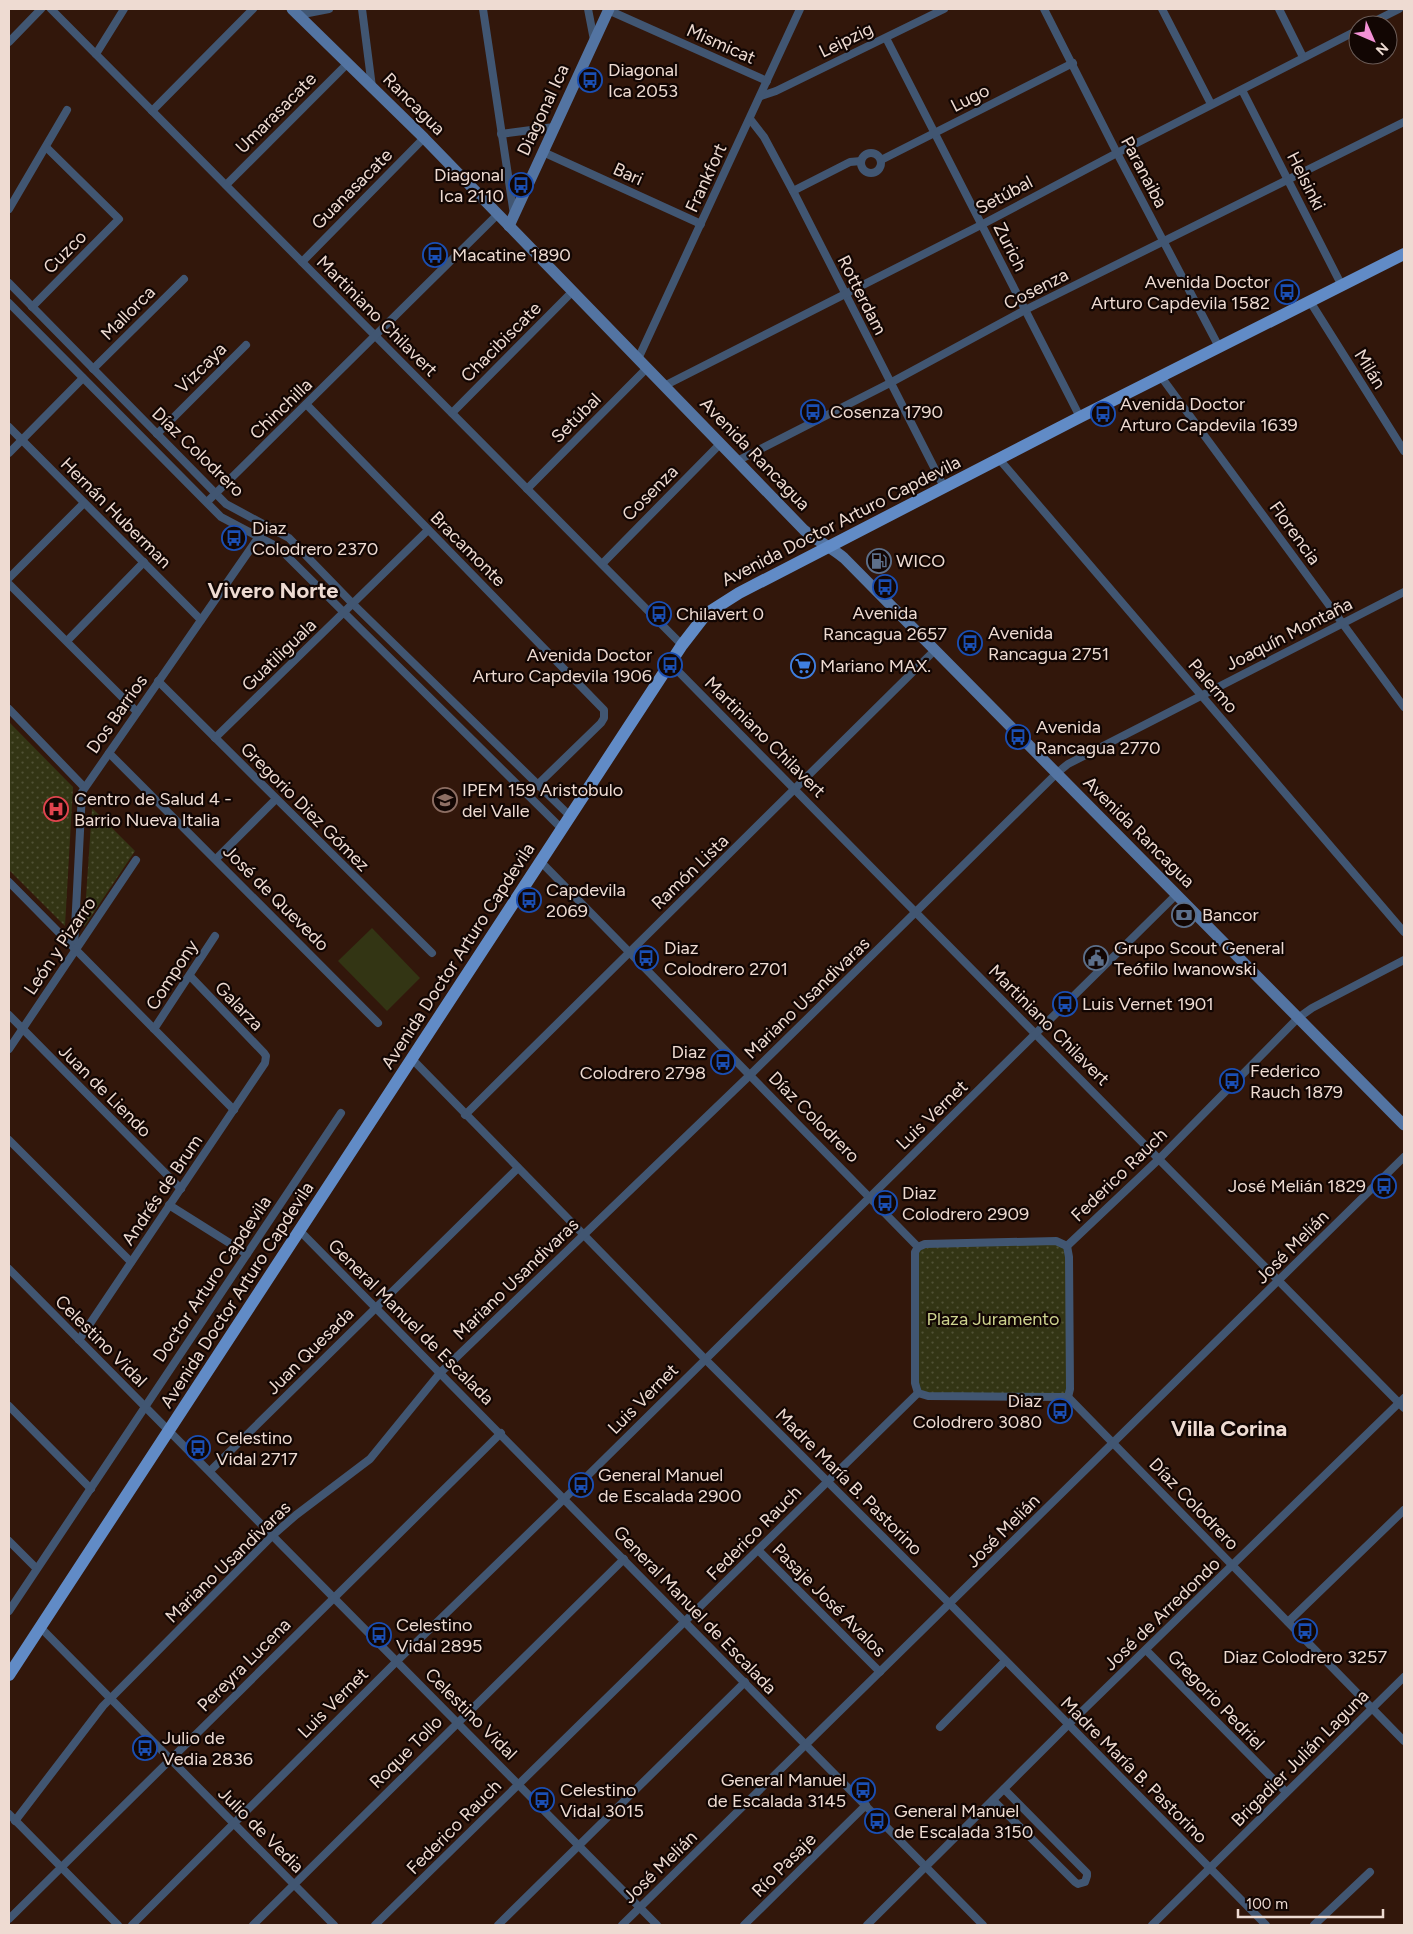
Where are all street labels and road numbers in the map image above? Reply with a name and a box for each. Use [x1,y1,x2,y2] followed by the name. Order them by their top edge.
[815,17,877,63] street label: Leipzig
[683,19,759,69] street label: Mismicat
[512,61,574,159] street label: Diagonal Ica
[231,68,321,158] street label: Umarasacate
[378,68,450,140] street label: Rancagua
[947,79,993,117] street label: Lugo
[1116,132,1172,212] street label: Paranaiba
[680,140,732,216] street label: Frankfort
[307,144,397,234] street label: Guanasacate
[1282,148,1330,214] street label: Helsinki
[610,158,646,190] street label: Bari
[972,171,1036,219] street label: Setúbal
[988,219,1032,275] street label: Zurich
[39,226,91,278] street label: Cuzco
[312,251,442,381] street label: Martiniano Chilavert
[833,252,891,338] street label: Rotterdam
[1000,263,1072,315] street label: Cosenza
[96,281,160,345] street label: Mallorca
[456,297,546,387] street label: Chacibiscate
[171,338,231,398] street label: Vizcaya
[1349,345,1391,393] street label: Milán
[245,374,317,444] street label: Chinchilla
[547,389,605,447] street label: Setúbal
[695,393,815,515] street label: Avenida Rancagua
[147,402,249,502] street label: Díaz Colodrero
[718,451,964,591] street label: Avenida Doctor Arturo Capdevila
[56,453,176,573] street label: Hernán Huberman
[618,461,682,525] street label: Cosenza
[1265,497,1325,569] street label: Florencia
[426,507,510,591] street label: Bracamonte
[1222,593,1356,675] street label: Joaquín Montaña
[237,614,321,696] street label: Guatiliguala
[1183,654,1243,718] street label: Palermo
[82,670,152,758] street label: Dos Barrios
[700,672,830,802] street label: Martiniano Chilavert
[236,738,374,876] street label: Gregorio Diez Gómez
[1079,772,1199,892] street label: Avenida Rancagua
[647,830,733,914] street label: Ramón Lista
[377,839,539,1073] street label: Avenida Doctor Arturo Capdevila
[218,840,334,956] street label: José de Quevedo
[19,893,101,999] street label: León y Pizarro
[740,932,874,1064] street label: Mariano Usandivaras
[141,935,203,1014] street label: Compony
[984,960,1114,1090] street label: Martiniano Chilavert
[210,977,268,1035] street label: Galarza
[54,1040,156,1142] street label: Juan de Liendo
[764,1067,864,1167] street label: Díaz Colodrero
[892,1075,972,1154] street label: Luis Vernet
[1066,1124,1172,1226] street label: Federico Rauch
[117,1130,207,1250] street label: Andrés de Brum
[156,1178,318,1412] street label: Avenida Doctor Arturo Capdevila
[148,1192,276,1366] street label: Doctor Arturo Capdevila
[1251,1206,1333,1288] street label: José Melián
[449,1213,583,1345] street label: Mariano Usandivaras
[324,1235,498,1409] street label: General Manuel de Escalada
[50,1290,152,1392] street label: Celestino Vidal
[262,1303,358,1399] street label: Juan Quesada
[603,1359,683,1439] street label: Luis Vernet
[771,1404,927,1560] street label: Madre María B. Pastorino
[1144,1453,1244,1555] street label: Díaz Colodrero
[702,1481,806,1585] street label: Federico Rauch
[962,1490,1044,1572] street label: José Melián
[161,1496,295,1628] street label: Mariano Usandivaras
[609,1521,781,1699] street label: General Manuel de Escalada
[768,1539,890,1661] street label: Pasaje José Avalos
[1099,1553,1225,1675] street label: José de Arredondo
[193,1614,295,1716] street label: Pereyra Lucena
[1163,1645,1269,1755] street label: Gregorio Pedriel
[293,1663,373,1743] street label: Luis Vernet
[420,1663,522,1765] street label: Celestino Vidal
[1227,1685,1373,1831] street label: Brigadier Julián Laguna
[1056,1692,1212,1848] street label: Madre María B. Pastorino
[365,1711,447,1793] street label: Roque Tollo
[402,1775,506,1879] street label: Federico Rauch
[213,1782,309,1878] street label: Julio de Vedia
[618,1826,702,1908] street label: José Melián
[747,1828,821,1902] street label: Río Pasaje

